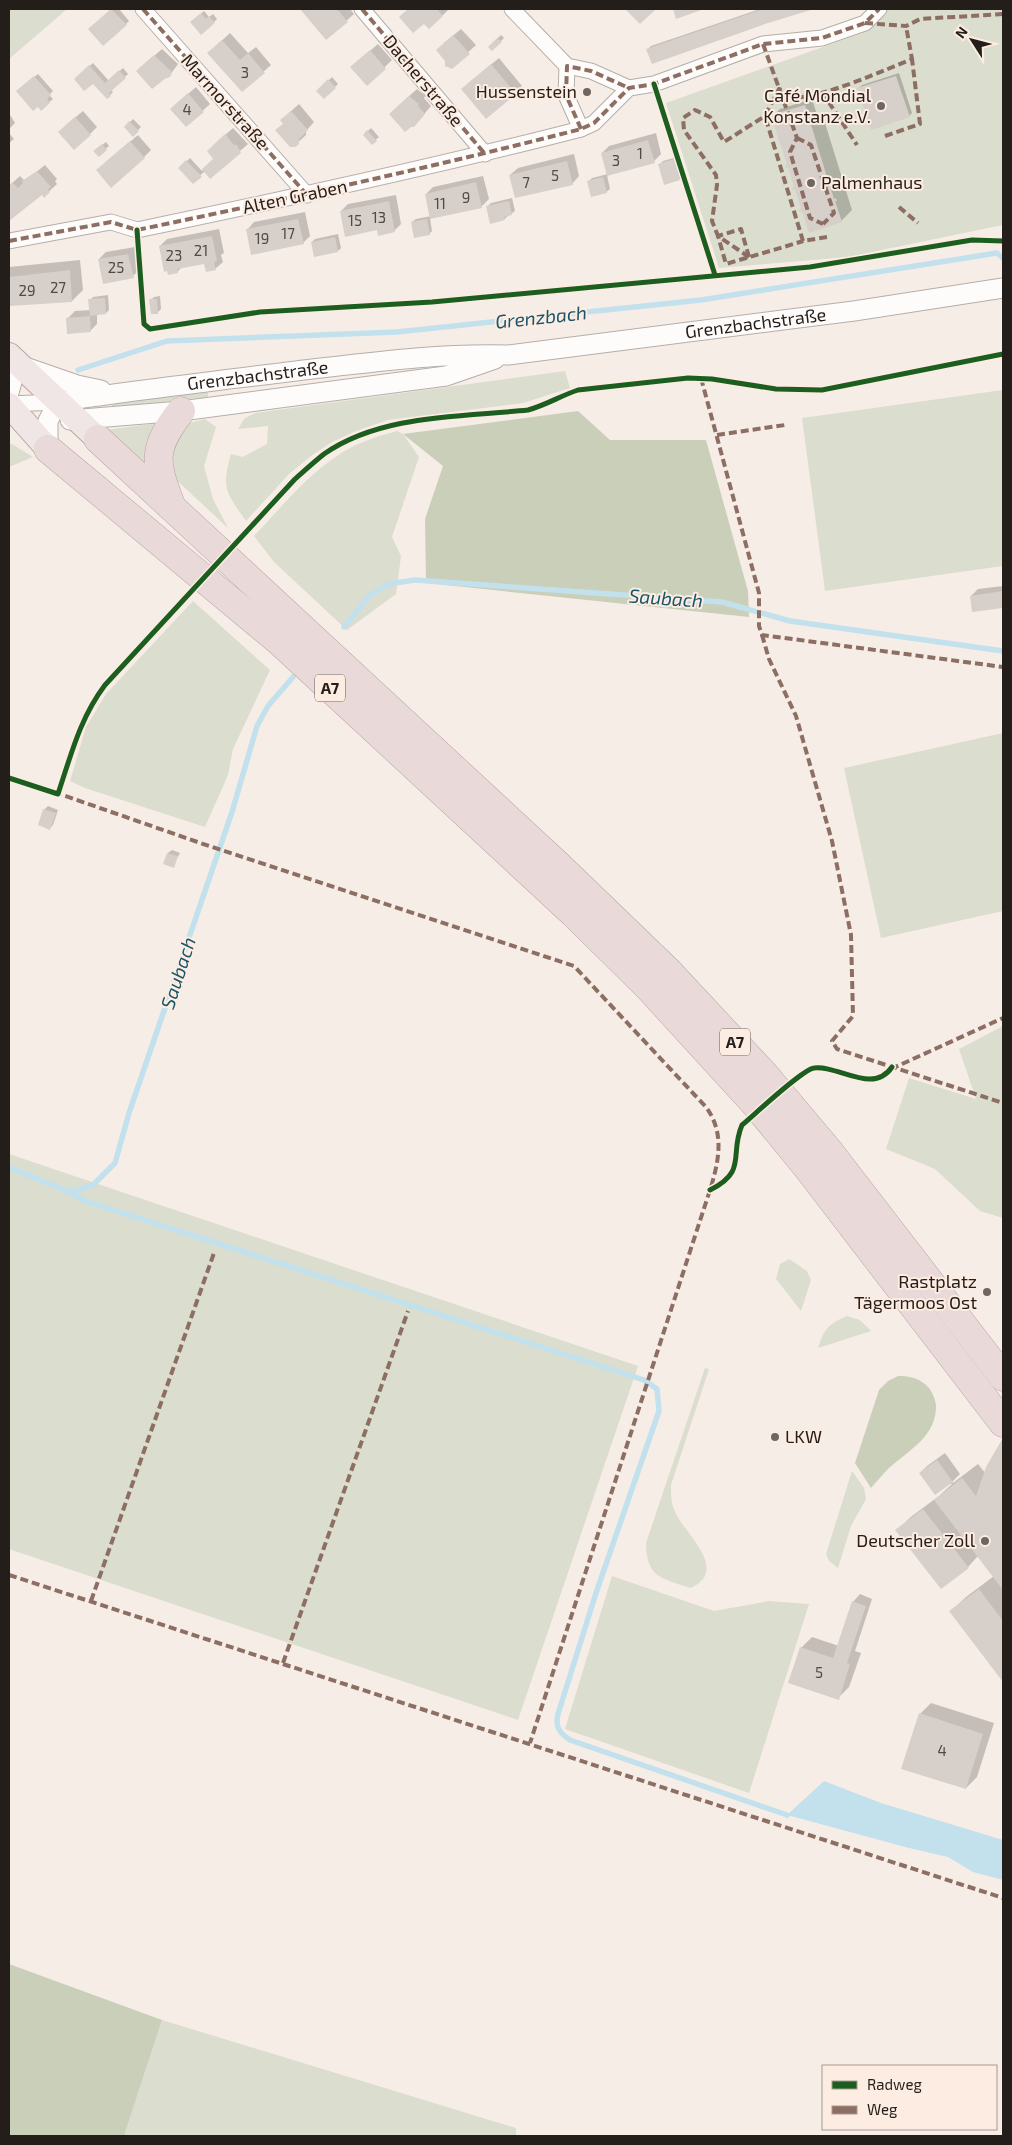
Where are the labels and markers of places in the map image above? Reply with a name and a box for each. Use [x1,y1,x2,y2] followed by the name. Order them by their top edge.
[476,80,577,102] place label: Hussenstein
[763,84,872,127] place label: Café Mondial Konstanz e.V.
[581,86,593,98] marker: Hussenstein
[875,100,887,112] marker: Café Mondial Konstanz e.V.
[821,171,922,193] place label: Palmenhaus
[805,177,817,189] marker: Palmenhaus
[854,1270,977,1313] place label: Rastplatz Tägermoos Ost
[981,1286,993,1298] marker: Rastplatz Tägermoos Ost
[785,1425,822,1447] place label: LKW
[769,1431,781,1443] marker: LKW
[856,1529,976,1551] place label: Deutscher Zoll
[979,1535,991,1547] marker: Deutscher Zoll

